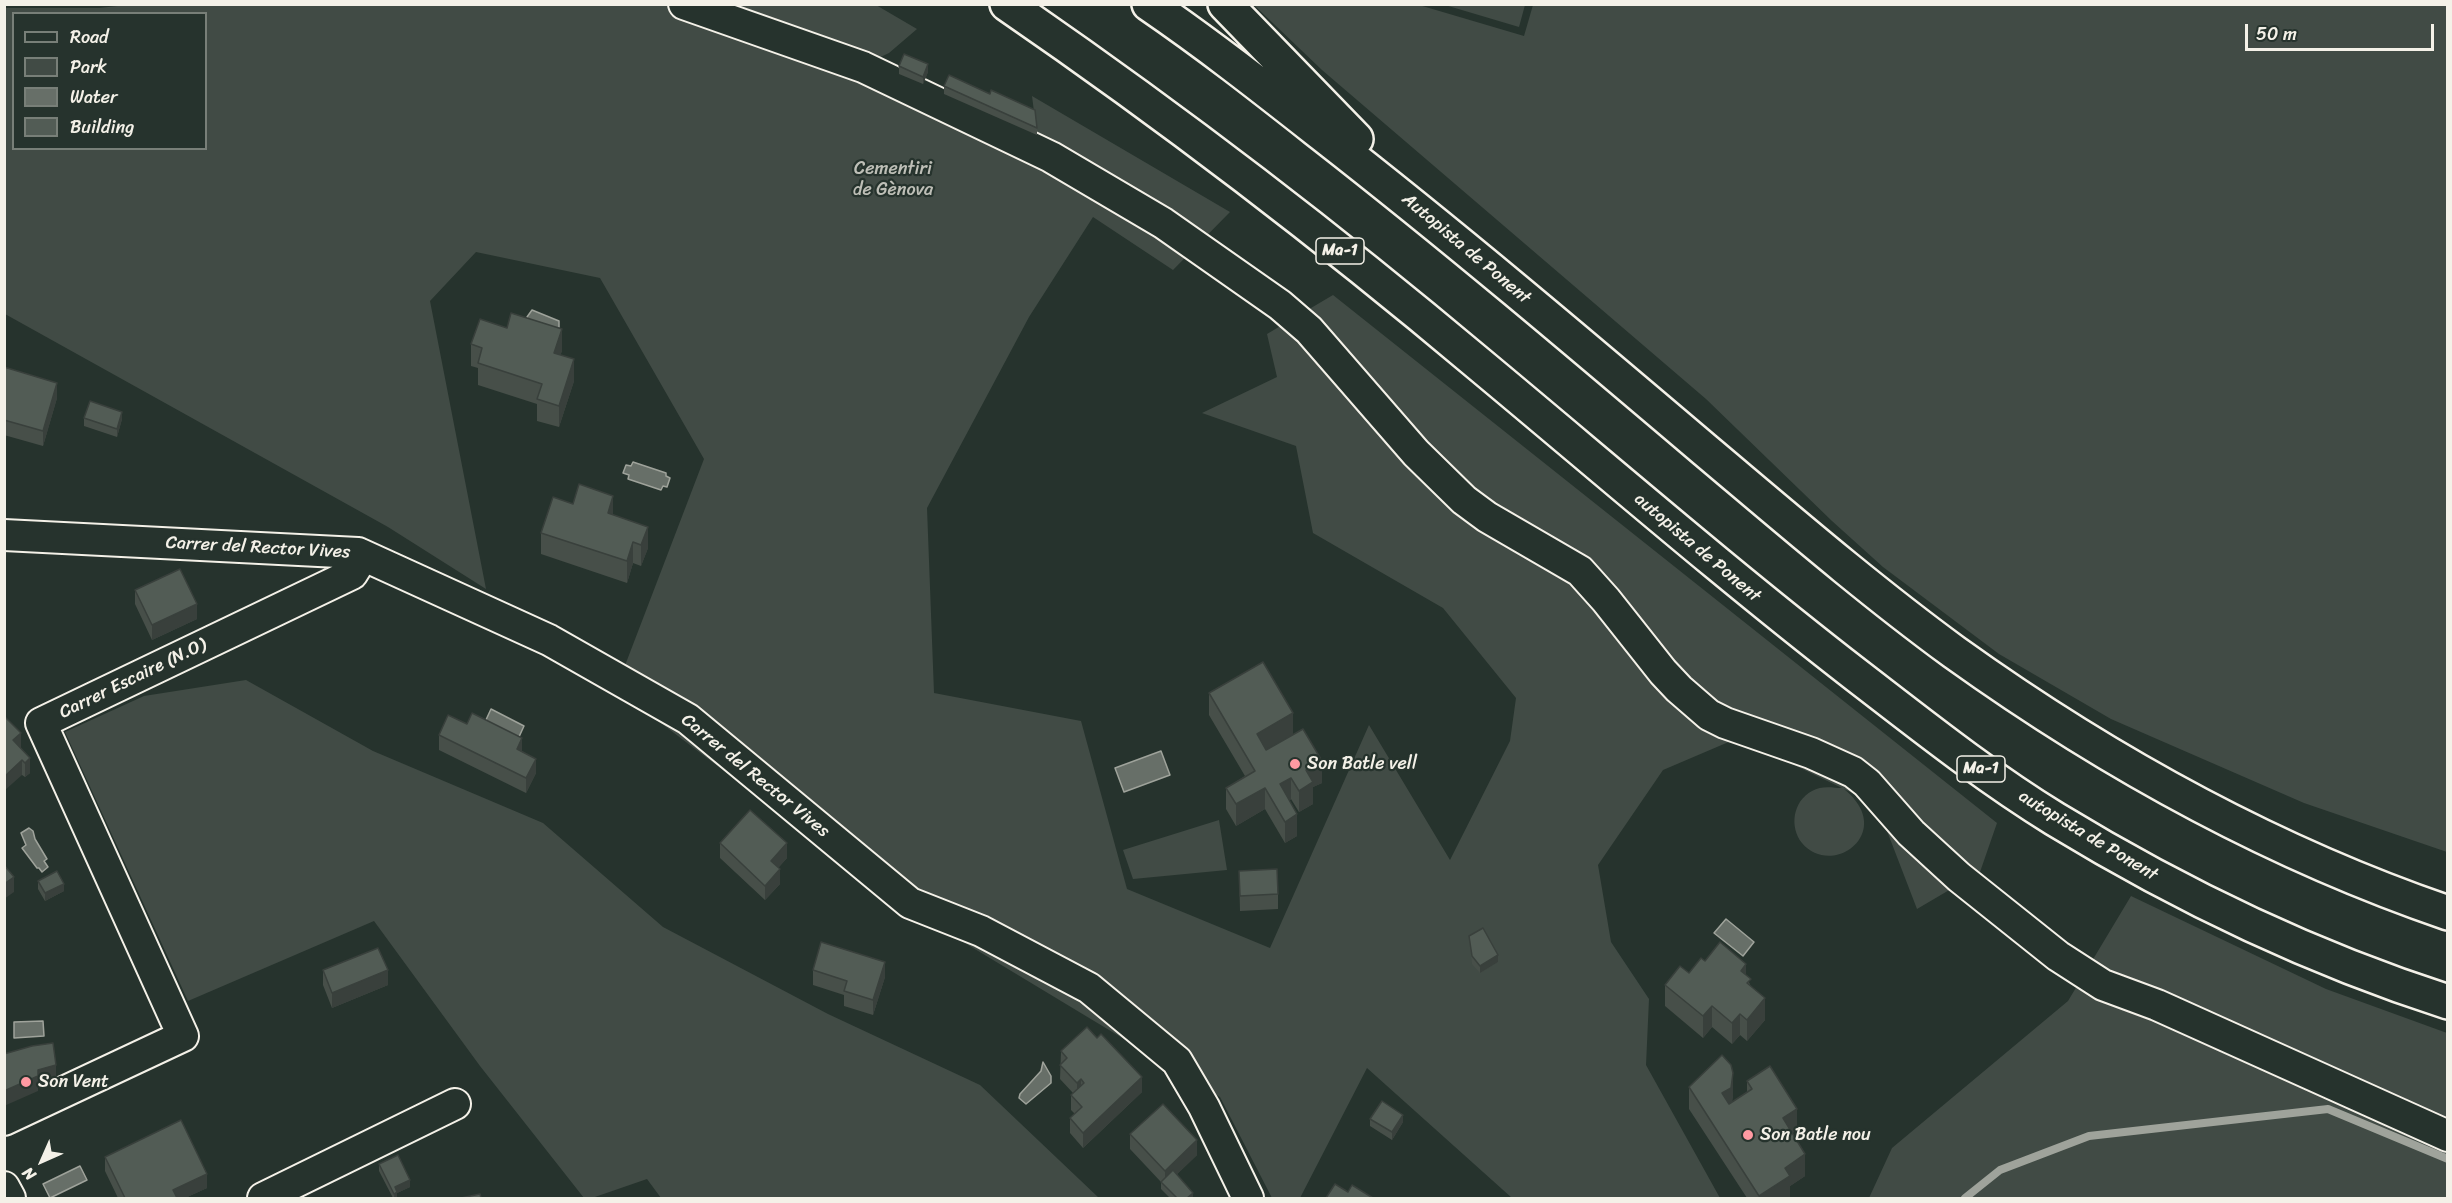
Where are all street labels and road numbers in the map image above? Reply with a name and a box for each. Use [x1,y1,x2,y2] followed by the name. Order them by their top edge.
[1397,189,1535,309] street label: Autopista de Ponent
[1316,238,1364,264] road number: Ma-1
[1629,489,1765,607] street label: autopista de Ponent
[165,532,351,564] street label: Carrer del Rector Vives
[56,634,210,724] street label: Carrer Escaire (N.O)
[676,709,834,843] street label: Carrer del Rector Vives
[1957,756,2005,782] road number: Ma-1
[2015,786,2161,886] street label: autopista de Ponent

